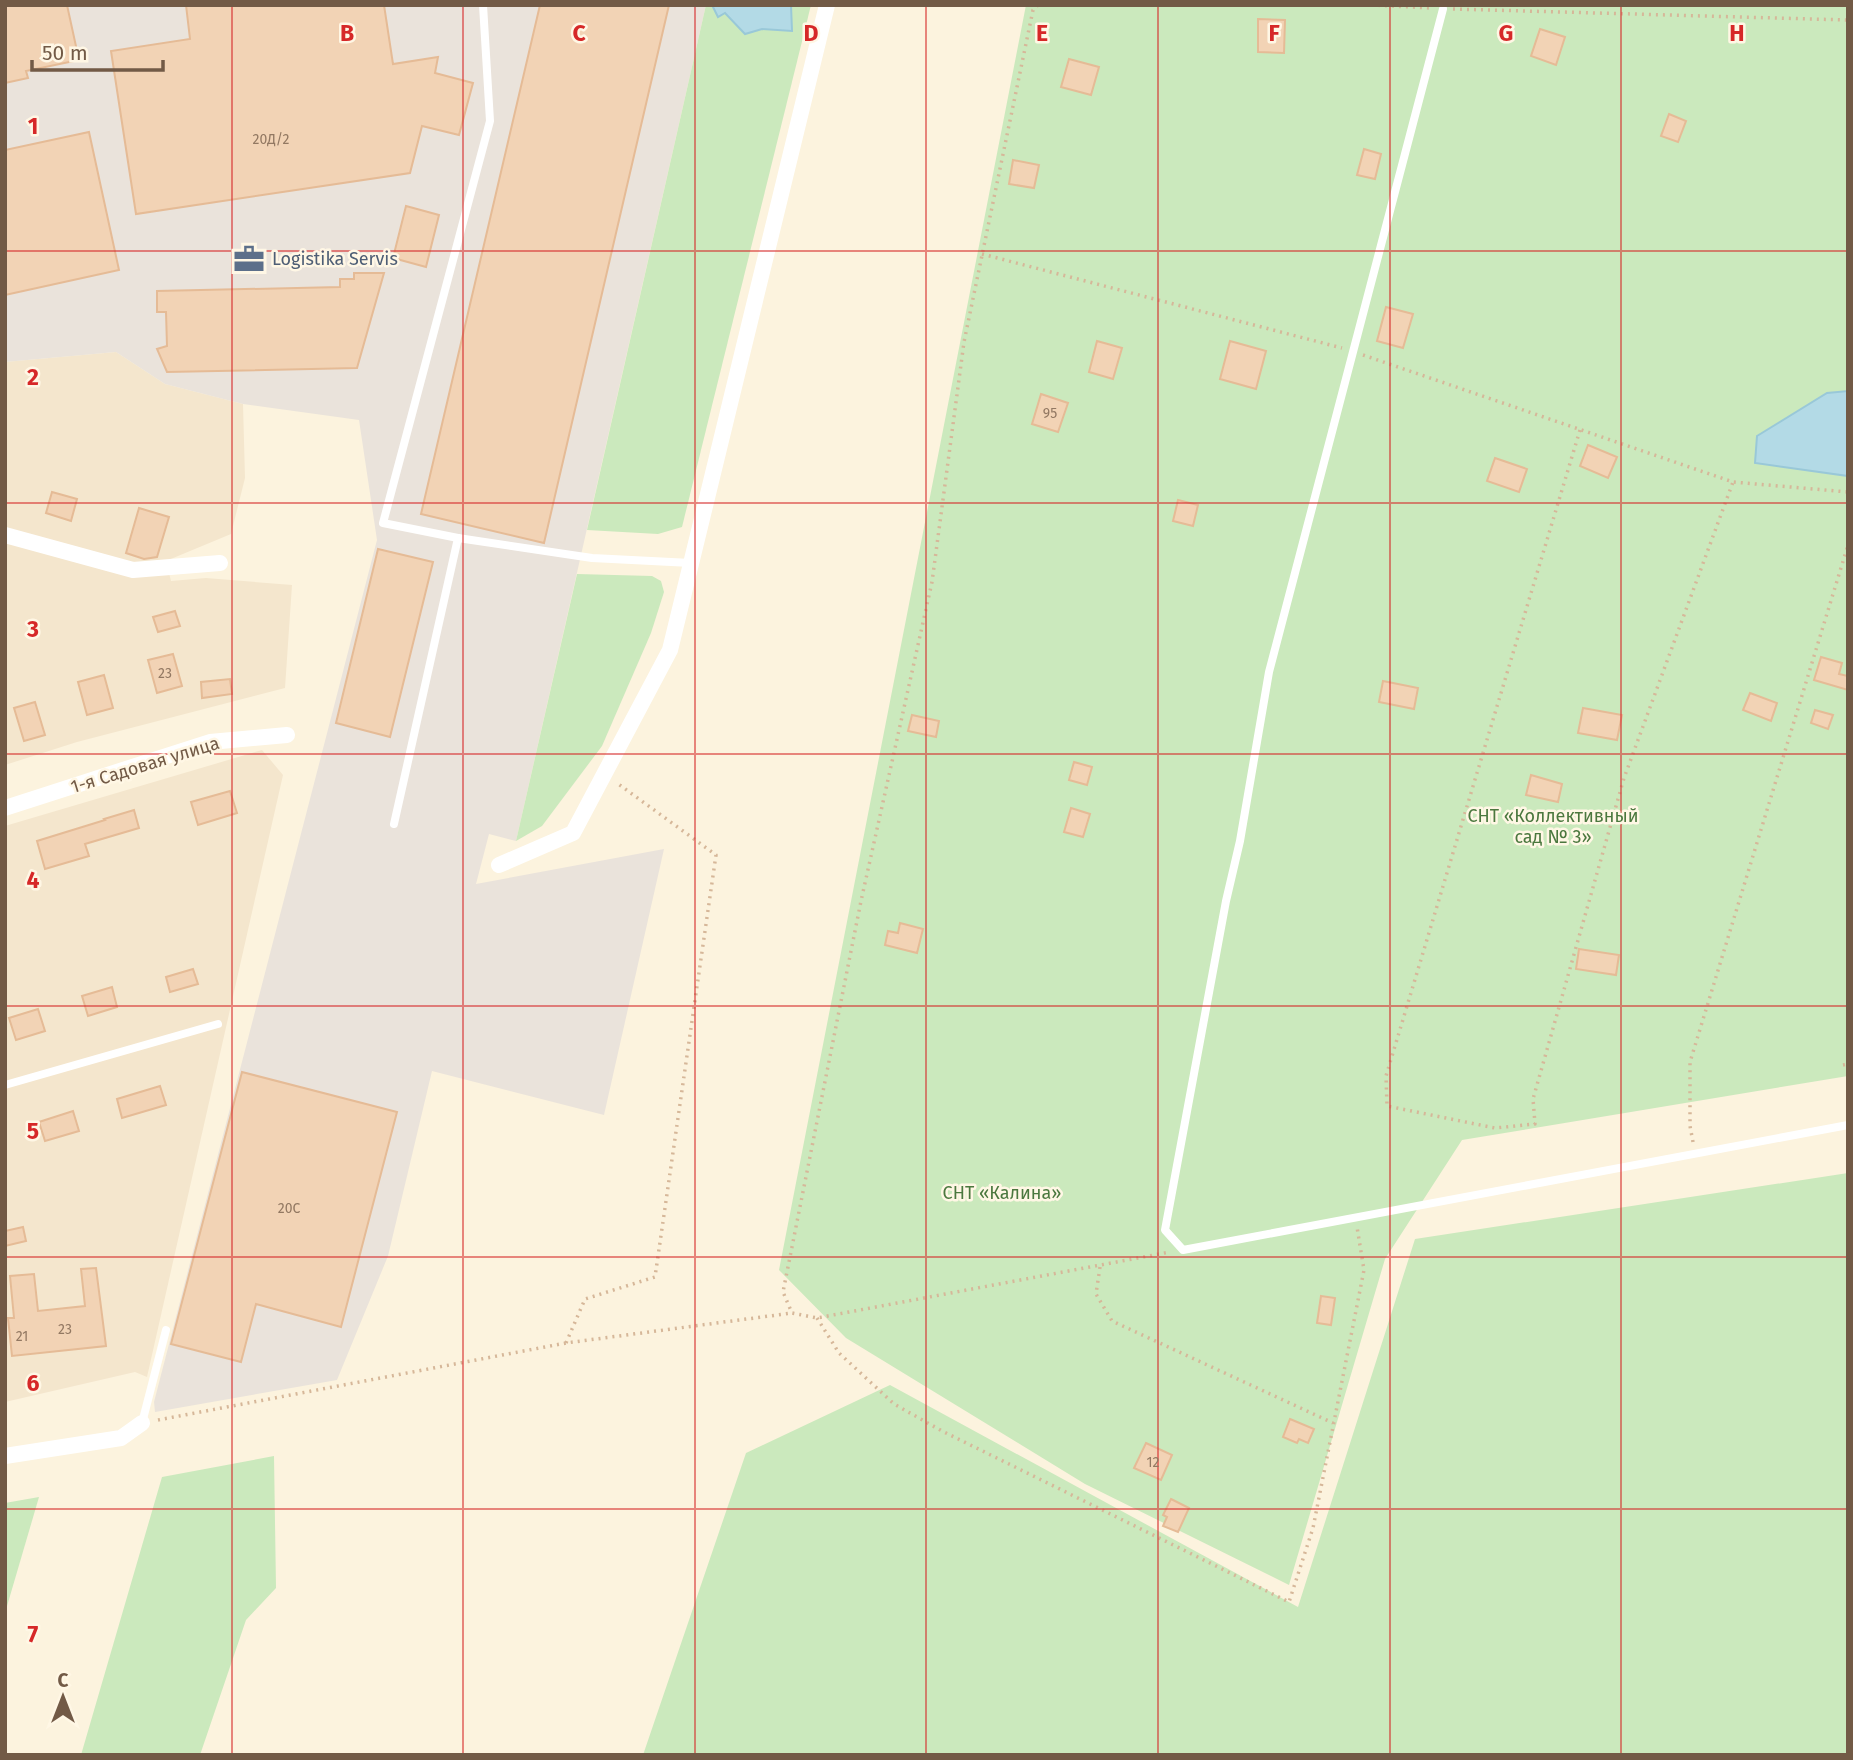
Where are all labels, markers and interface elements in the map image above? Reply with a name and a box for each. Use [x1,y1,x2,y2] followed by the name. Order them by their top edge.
[340,19,354,47] text: B
[572,19,586,47] text: C
[804,19,819,47] text: D
[1036,19,1048,47] text: E
[1268,19,1280,47] text: F
[1499,19,1513,47] text: G
[1729,19,1745,47] text: H
[32,28,163,72] scale bar
[42,40,88,66] text: 50 m
[28,112,38,140] text: 1
[253,131,290,148] house number: 20Д/2
[232,242,266,276] office icon: Logistika Servis
[272,248,398,270] place label: Logistika Servis
[27,363,39,391] text: 2
[1043,405,1057,422] house number: 95
[26,615,39,643] text: 3
[158,665,172,682] house number: 23
[68,732,222,798] street label: 1-я Садовая улица
[1467,805,1639,848] park label: СНТ «Коллективный сад № 3»
[27,866,40,894] text: 4
[27,1117,39,1145] text: 5
[943,1182,1061,1204] park label: СНТ «Калина»
[278,1200,300,1217] house number: 20С
[58,1321,72,1338] house number: 23
[16,1328,28,1345] house number: 21
[27,1369,40,1397] text: 6
[1147,1454,1160,1471] house number: 12
[28,1620,39,1648] text: 7
[28,1662,98,1732] north arrow
[58,1669,69,1692] text: С

